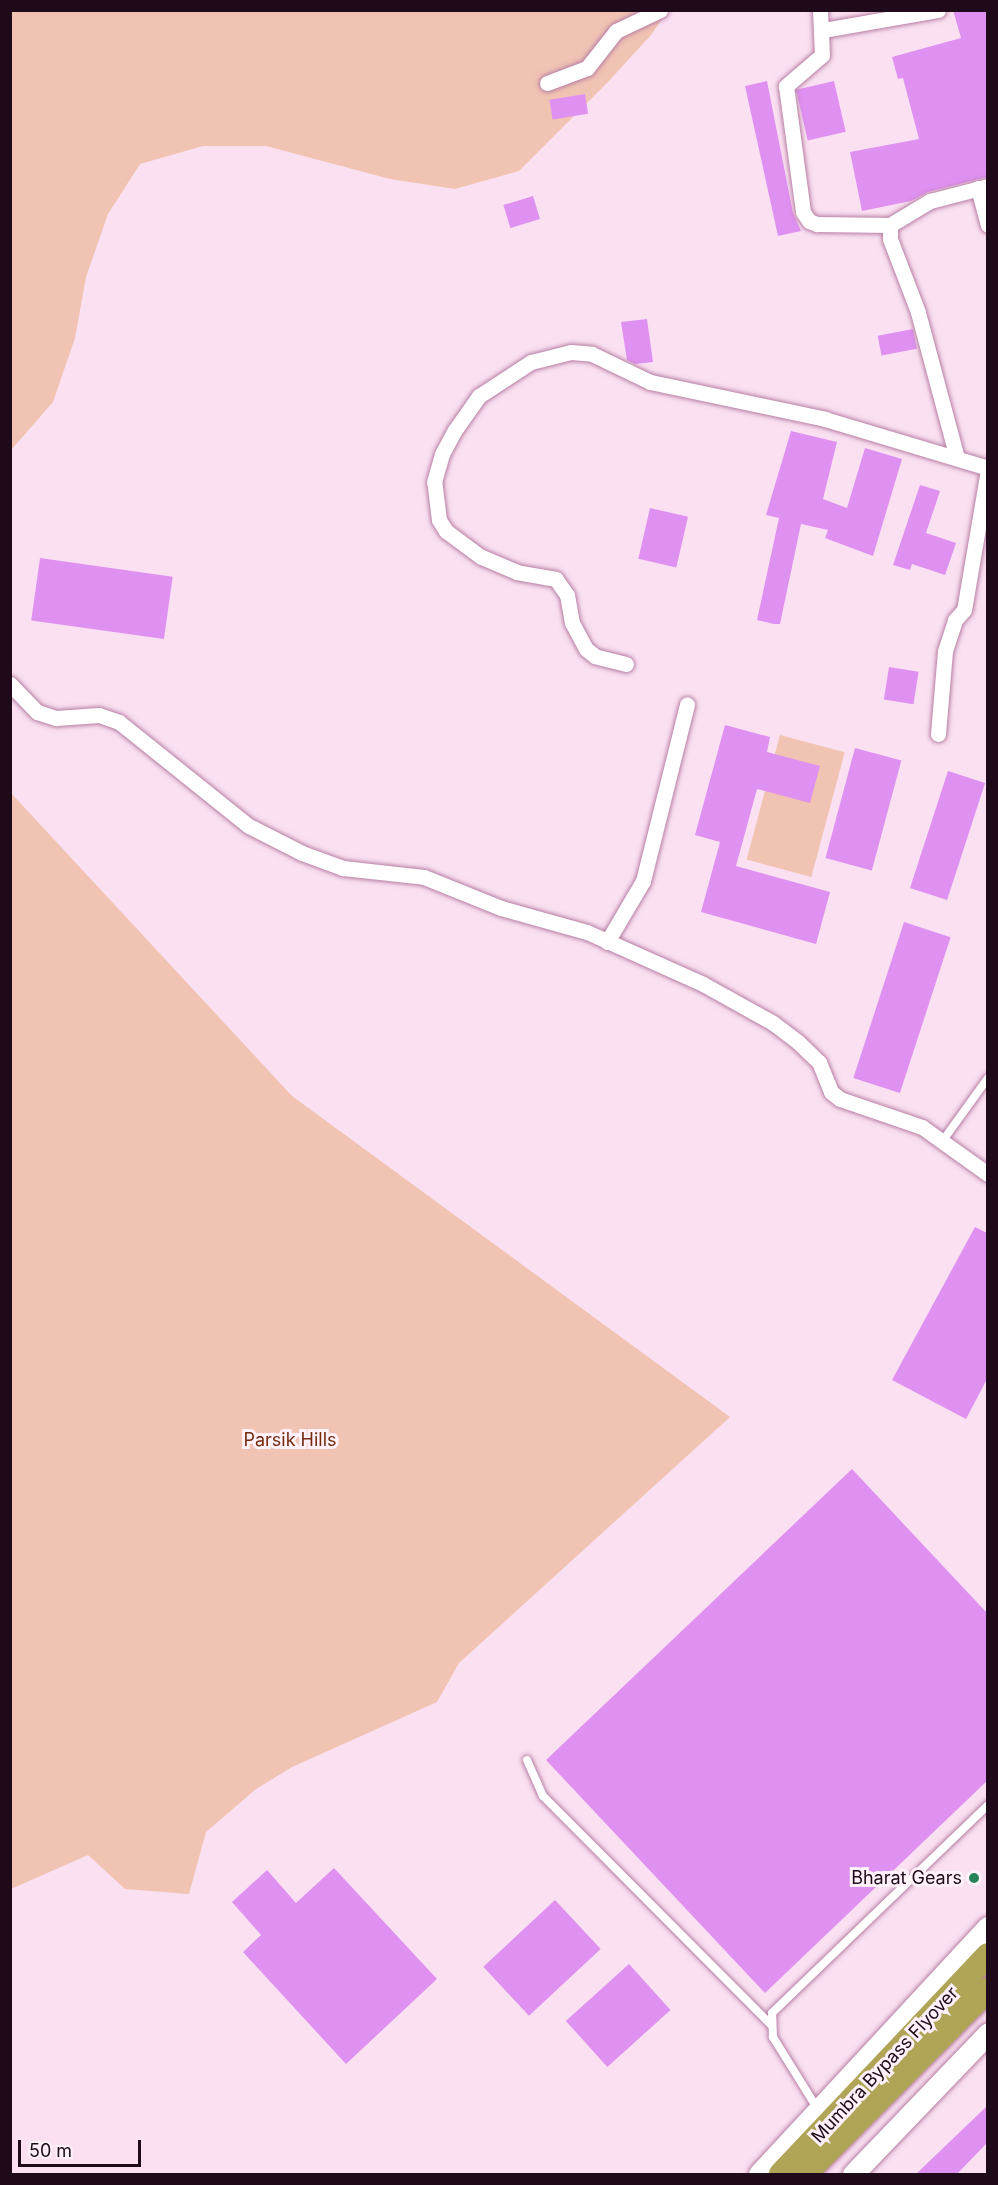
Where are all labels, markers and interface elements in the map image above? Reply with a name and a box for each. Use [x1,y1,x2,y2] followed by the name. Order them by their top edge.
[243,1429,337,1451] park label: Parsik Hills
[851,1867,962,1889] place label: Bharat Gears
[967,1871,981,1885] marker: Bharat Gears
[807,1983,963,2147] street label: Mumbra Bypass Flyover
[21,2128,144,2166] scale bar
[29,2140,72,2161] text: 50 m

